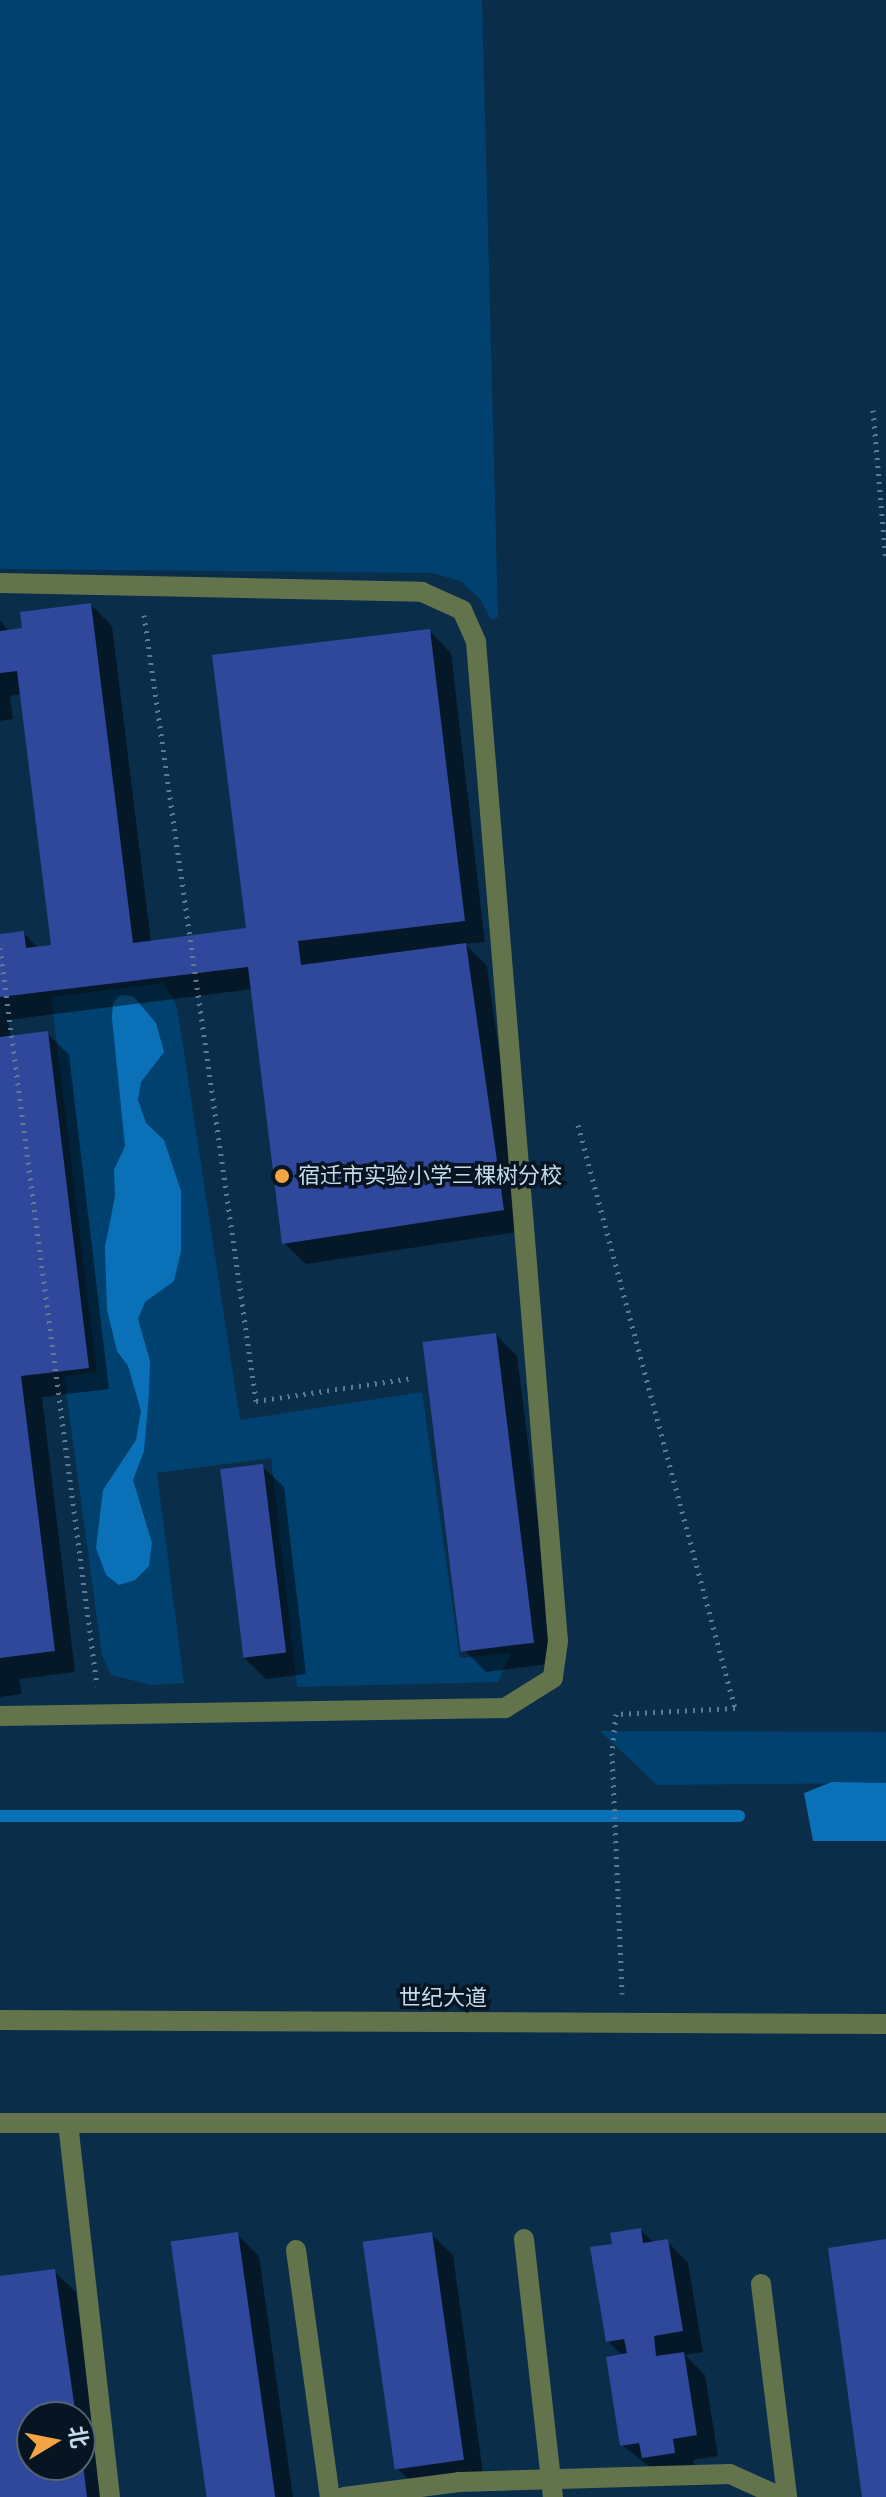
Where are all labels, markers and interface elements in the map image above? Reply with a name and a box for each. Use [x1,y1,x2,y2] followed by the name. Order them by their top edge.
[298,1163,562,1189] place label: 宿迁市实验小学三棵树分校
[273,1167,291,1185] marker: 宿迁市实验小学三棵树分校
[399,1985,487,2011] street label: 世纪大道
[16,2401,96,2481] north arrow
[63,2424,93,2450] text: 北

